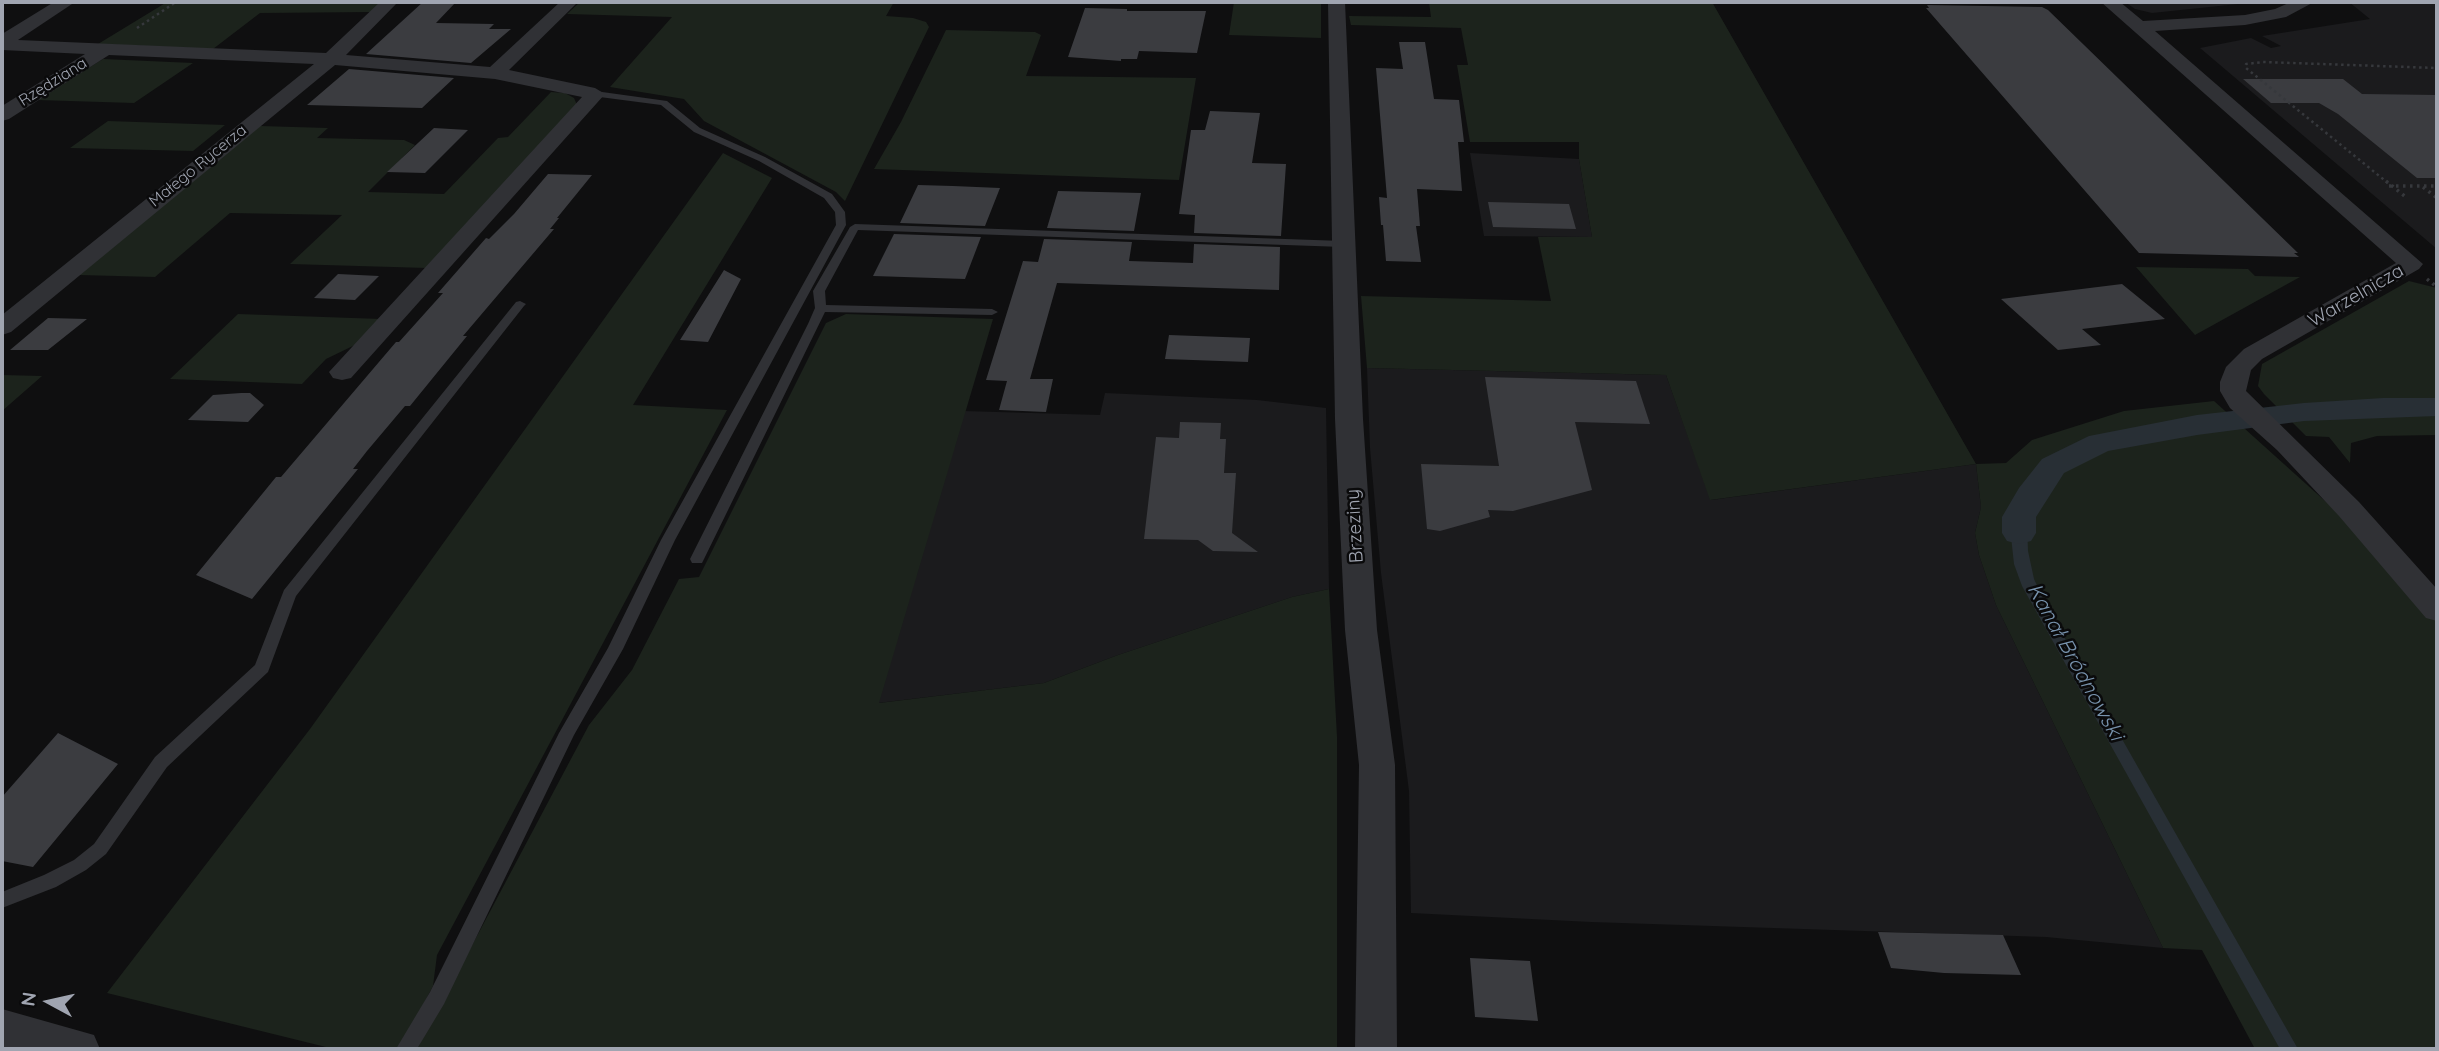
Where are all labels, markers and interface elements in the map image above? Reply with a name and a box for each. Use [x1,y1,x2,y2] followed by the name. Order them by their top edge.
[15,54,91,110] street label: Rzędziana
[145,121,251,211] street label: Małego Rycerza
[2304,259,2408,333] street label: Warzelnicza
[1342,488,1368,564] street label: Brzeziny
[2021,579,2129,745] water label: Kanał Bródnowski
[14,967,84,1037] north arrow
[15,990,41,1008] text: N

